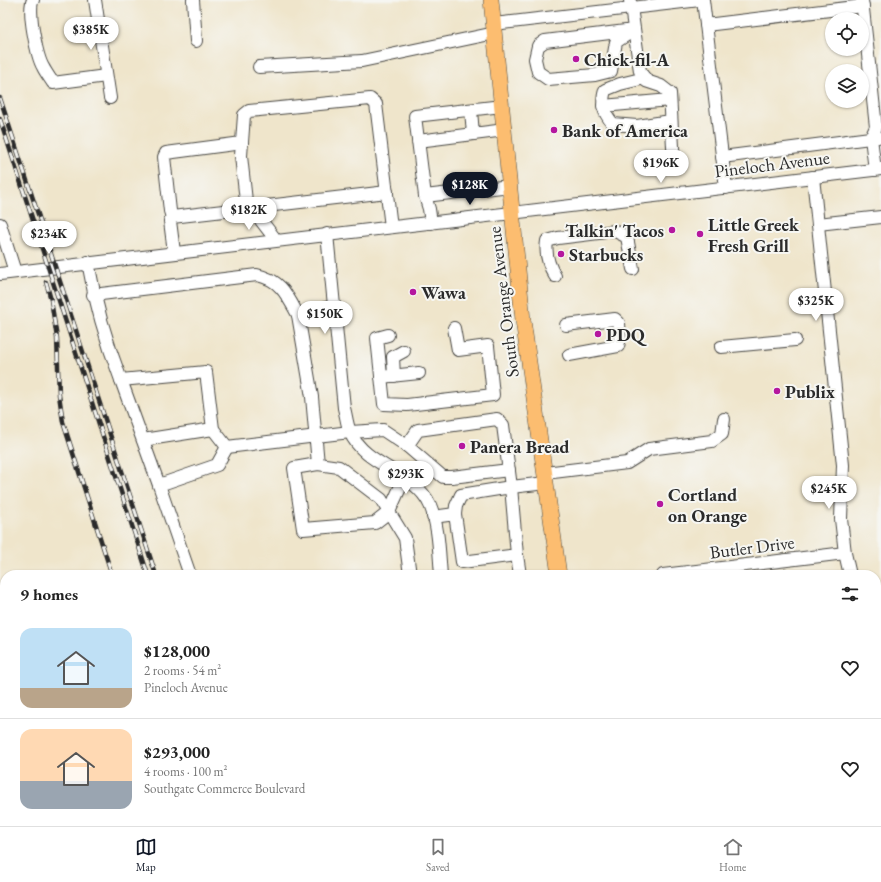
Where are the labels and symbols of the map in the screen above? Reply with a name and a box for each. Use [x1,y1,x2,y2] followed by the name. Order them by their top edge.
[63,17,119,51] pin: $385K
[584,48,670,71] place label: Chick-fil-A
[571,54,581,64] marker: Chick-fil-A
[562,119,688,142] place label: Bank of America
[549,125,559,135] marker: Bank of America
[713,146,831,182] street label: Pineloch Avenue
[633,150,689,184] pin: $196K
[442,172,498,206] pin: $128K
[221,197,277,231] pin: $182K
[708,213,800,257] place label: Little Greek Fresh Grill
[565,219,664,242] place label: Talkin' Tacos
[21,221,77,255] pin: $234K
[482,225,524,379] street label: South Orange Avenue
[667,225,677,235] marker: Talkin' Tacos
[695,229,705,239] marker: Little Greek Fresh Grill
[569,243,643,266] place label: Starbucks
[556,249,566,259] marker: Starbucks
[421,281,466,304] place label: Wawa
[408,287,418,297] marker: Wawa
[788,288,844,322] pin: $325K
[297,301,353,335] pin: $150K
[606,323,647,346] place label: PDQ
[593,329,603,339] marker: PDQ
[785,380,835,403] place label: Publix
[772,386,782,396] marker: Publix
[470,435,570,458] place label: Panera Bread
[457,441,467,451] marker: Panera Bread
[378,461,434,495] pin: $293K
[801,476,857,510] pin: $245K
[668,483,748,527] place label: Cortland on Orange
[655,499,665,509] marker: Cortland on Orange
[708,530,796,564] street label: Butler Drive

